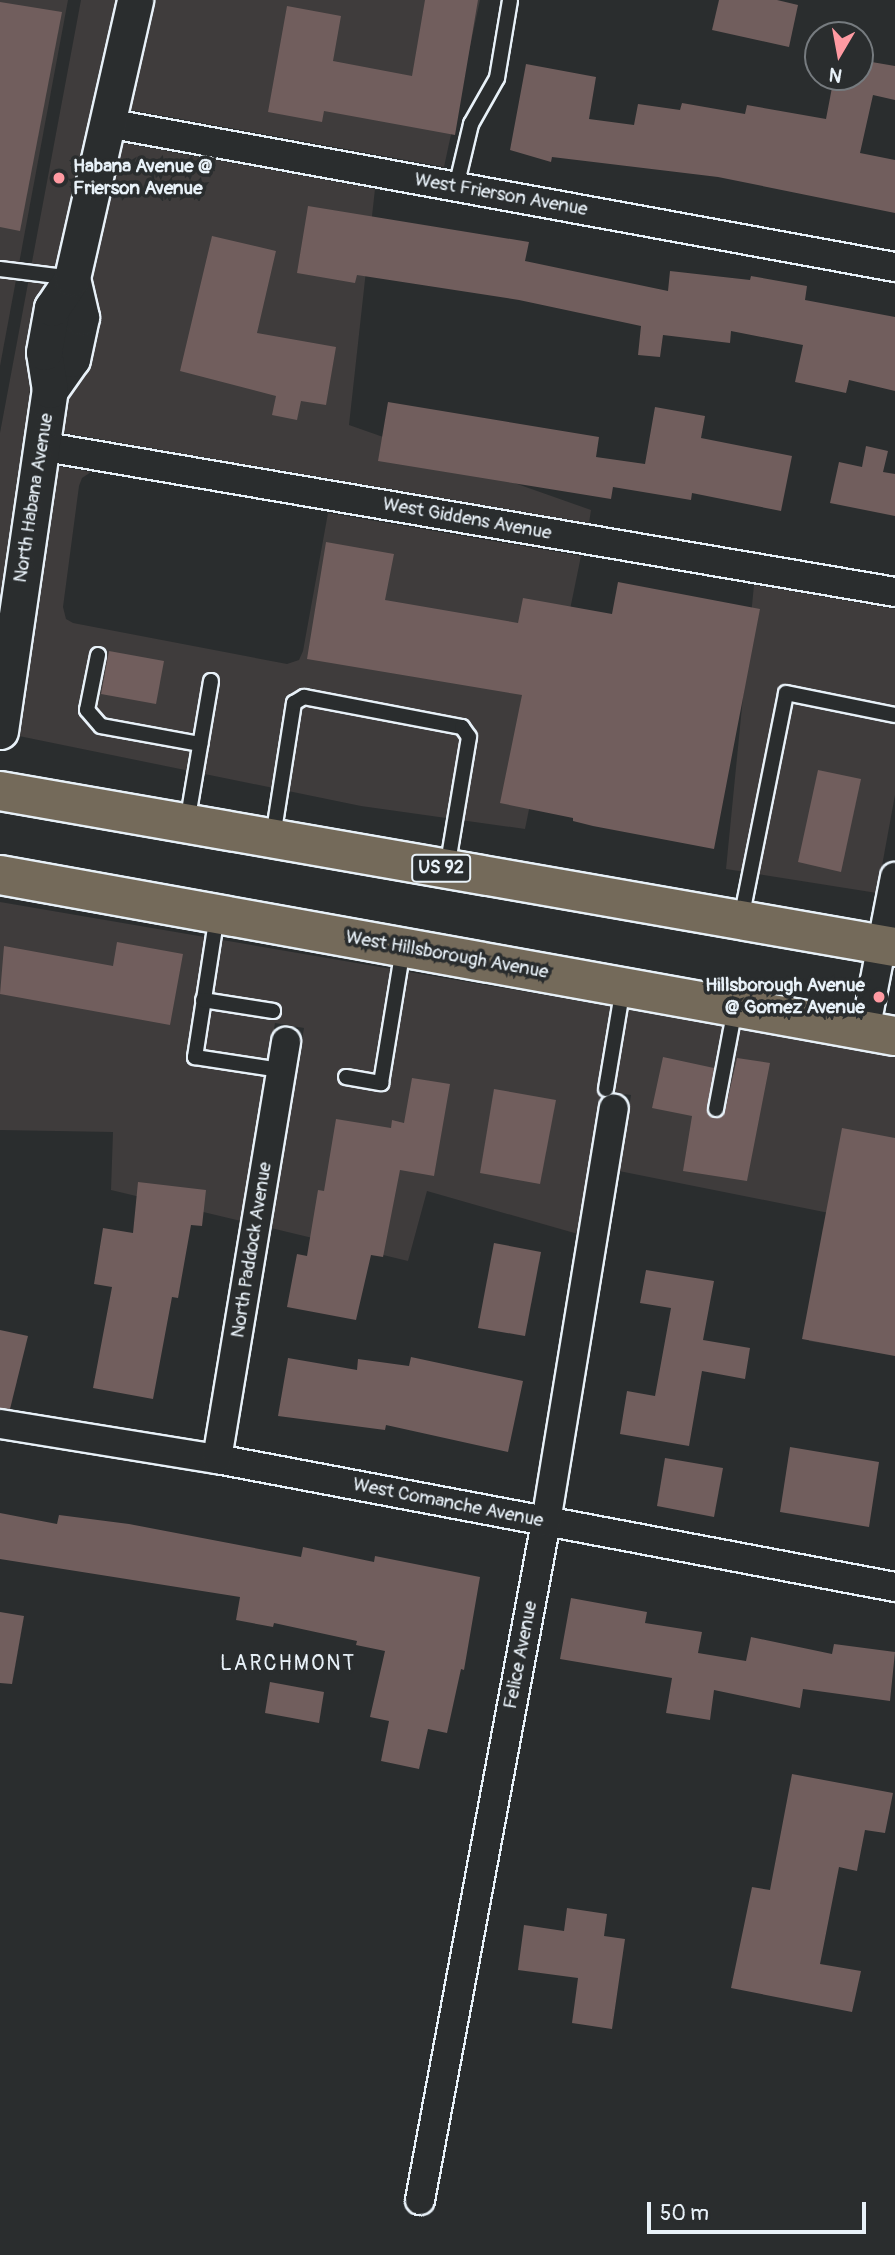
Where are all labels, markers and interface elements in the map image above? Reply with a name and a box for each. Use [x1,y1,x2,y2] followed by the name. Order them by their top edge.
[804,21,874,91] north arrow
[827,62,844,88] text: N
[73,156,213,200] place label: Habana Avenue @ Frierson Avenue
[413,169,589,221] street label: West Frierson Avenue
[51,170,67,186] marker: Habana Avenue @ Frierson Avenue
[9,412,59,584] street label: North Habana Avenue
[381,493,553,545] street label: West Giddens Avenue
[410,854,472,882] road number: US 92
[344,926,550,984] street label: West Hillsborough Avenue
[705,975,865,1019] place label: Hillsborough Avenue @ Gomez Avenue
[871,989,887,1005] marker: Hillsborough Avenue @ Gomez Avenue
[227,1160,277,1340] street label: North Paddock Avenue
[351,1473,545,1533] street label: West Comanche Avenue
[499,1599,543,1711] street label: Felice Avenue
[221,1651,355,1677] district label: LARCHMONT
[650,2188,869,2232] scale bar
[660,2200,709,2227] text: 50 m

